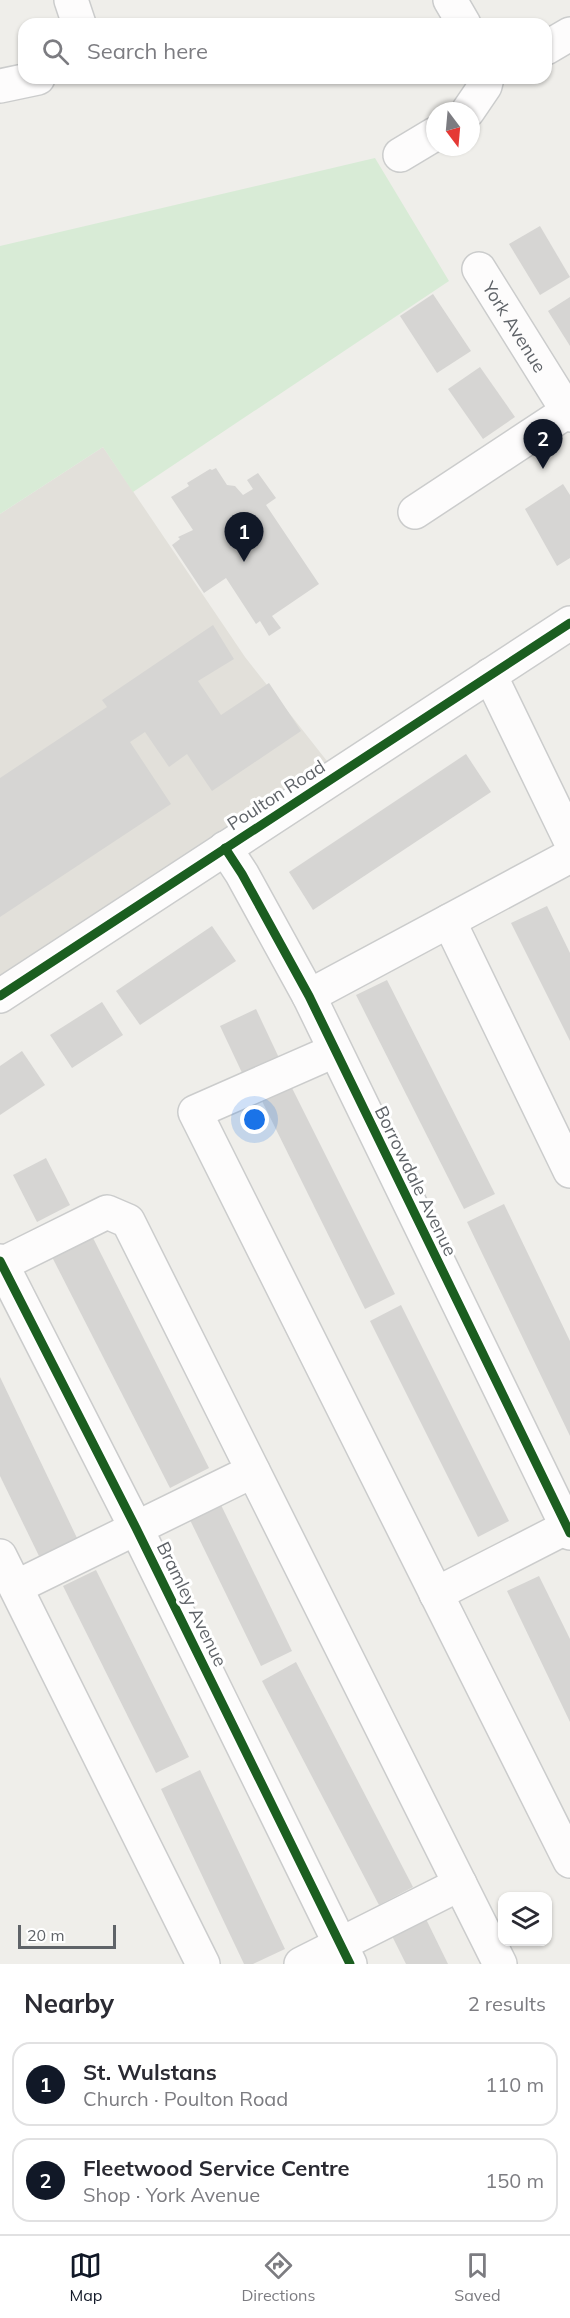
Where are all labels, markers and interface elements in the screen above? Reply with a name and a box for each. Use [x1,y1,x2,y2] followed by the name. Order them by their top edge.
[18,18,552,84] search box
[39,35,72,68] icon: search
[87,37,208,65] text: Search here
[426,102,480,156] north arrow
[477,276,552,377] street label: York Avenue
[524,420,562,469] pin: 2
[224,512,264,562] pin: 1
[223,755,329,835] street label: Poulton Road
[370,1102,462,1260] street label: Borrowdale Avenue
[240,1105,269,1134] your location
[152,1538,232,1670] street label: Bramley Avenue
[498,1892,552,1946] map controls
[498,1892,552,1946] button: layers
[18,1922,116,1950] scale bar
[27,1925,64,1945] text: 20 m
[24,1987,114,2020] text: Nearby
[468,1991,546,2016] text: 2 results
[83,2058,217,2086] text: St. Wulstans
[40,2072,52,2097] text: 1
[485,2072,544,2097] text: 110 m
[83,2086,288,2111] text: Church · Poulton Road
[83,2154,350,2182] text: Fleetwood Service Centre
[40,2168,52,2193] text: 2
[485,2168,544,2193] text: 150 m
[83,2182,260,2207] text: Shop · York Avenue
[69,2249,102,2305] tab: Map
[241,2249,315,2305] tab: Directions
[454,2249,501,2305] tab: Saved

